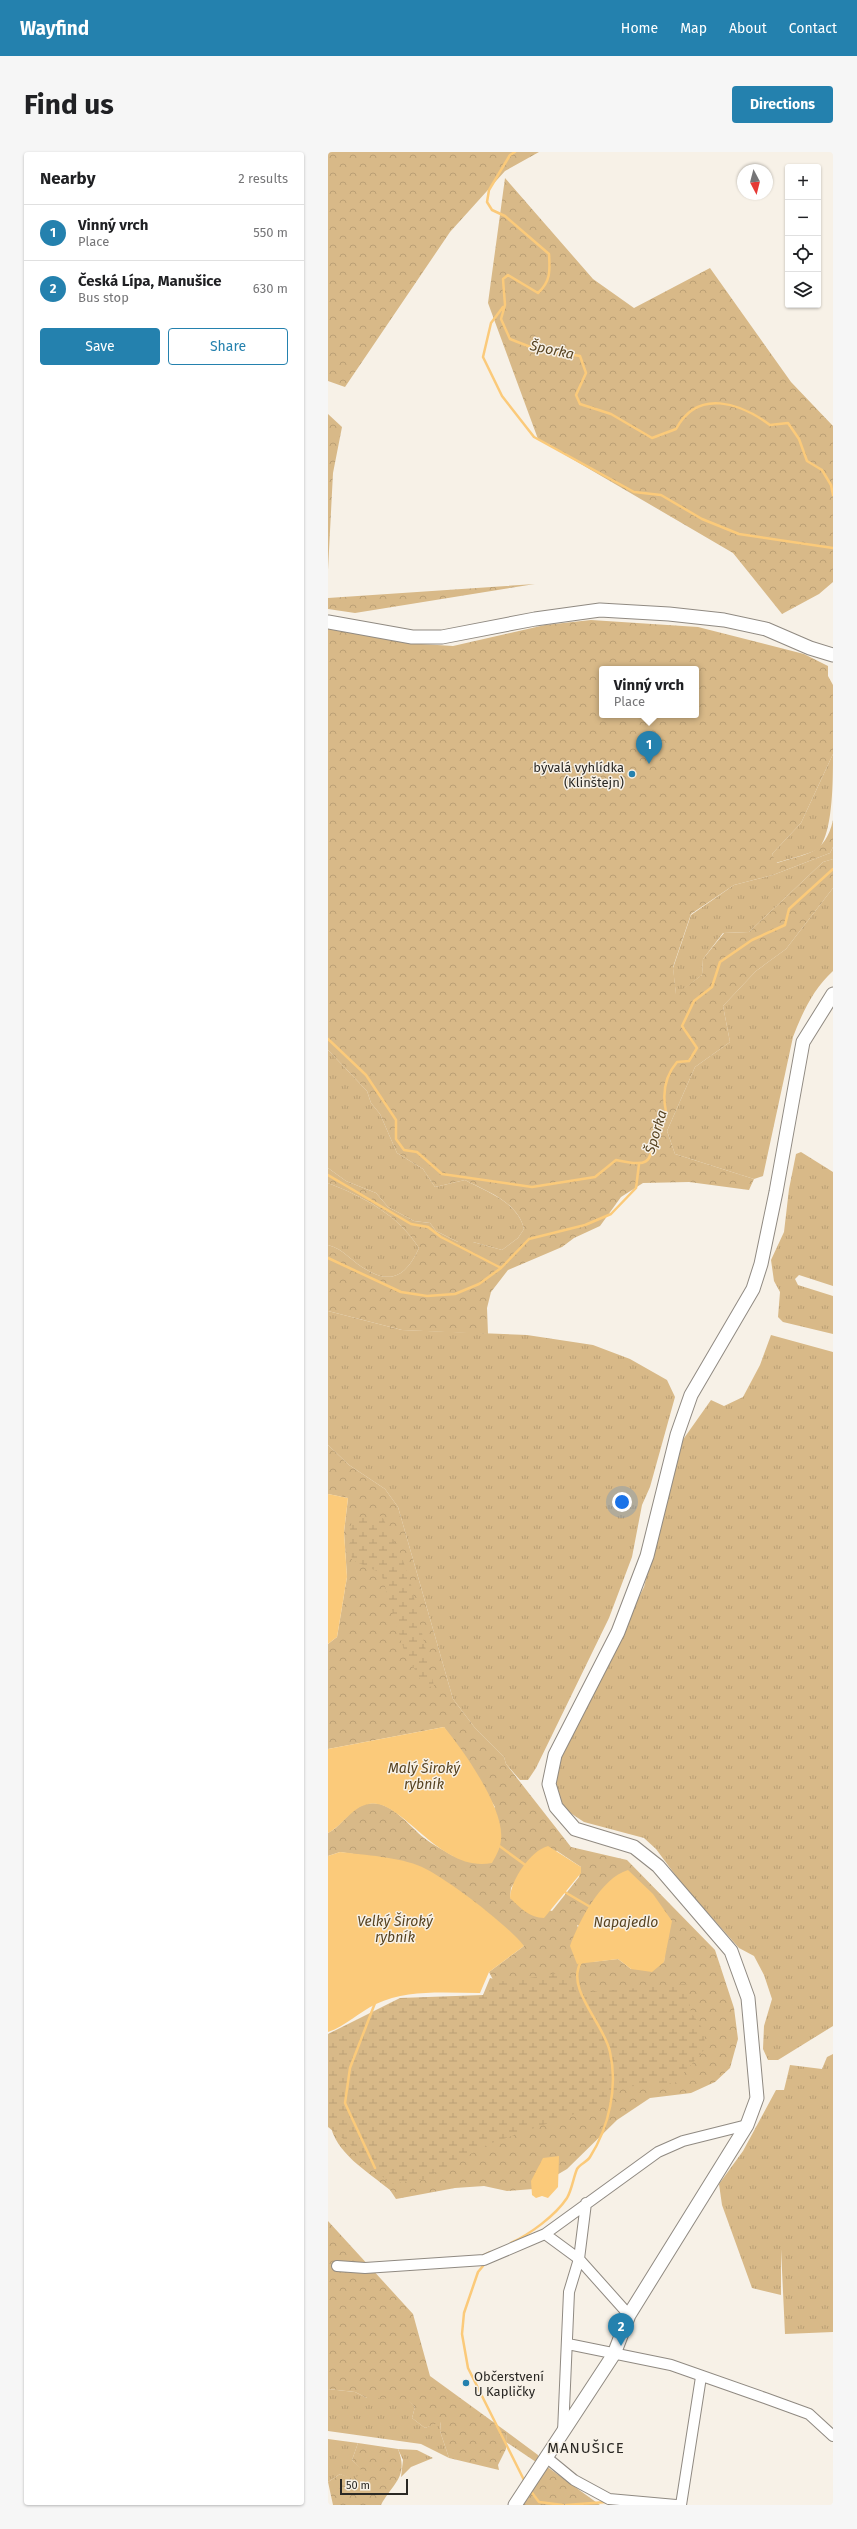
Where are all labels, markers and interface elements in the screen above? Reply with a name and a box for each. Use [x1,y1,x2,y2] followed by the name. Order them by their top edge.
[20,17,89,40] text: Wayfind
[621,20,658,37] text: Home
[680,20,707,37] text: Map
[729,20,767,37] text: About
[789,20,837,37] text: Contact
[732,86,833,123] button: Directions
[24,88,114,121] text: Find us
[737,164,773,200] north arrow
[785,164,821,308] map controls
[785,164,821,200] button: +
[40,168,95,189] text: Nearby
[238,171,288,186] text: 2 results
[785,200,821,236] button: −
[78,216,148,234] text: Vinný vrch
[50,225,56,240] text: 1
[253,225,288,240] text: 550 m
[78,234,109,249] text: Place
[785,236,821,272] button: locate
[78,272,222,290] text: Česká Lípa, Manušice
[785,272,821,308] button: layers
[50,281,56,296] text: 2
[253,281,288,296] text: 630 m
[78,290,129,305] text: Bus stop
[40,328,160,365] button: Save
[168,328,288,365] button: Share
[527,336,576,363] water label: Šporka
[599,666,699,718] popup
[614,676,684,694] text: Vinný vrch
[614,694,645,709] text: Place
[636,731,662,764] pin: 1
[533,760,624,790] place label: bývalá vyhlídka (Klinštejn)
[627,769,637,779] marker: bývalá vyhlídka (Klinštejn)
[640,1108,671,1157] water label: Šporka
[612,1492,632,1512] your location
[388,1759,461,1793] water label: Malý Široký rybník
[357,1912,434,1946] water label: Velký Široký rybník
[594,1914,658,1931] water label: Napajedlo
[608,2313,634,2346] pin: 2
[474,2369,544,2399] place label: Občerstvení U Kapličky
[461,2378,471,2388] marker: Občerstvení U Kapličky
[547,2439,625,2457] district label: MANUŠICE
[340,2477,408,2496] scale bar
[346,2479,370,2492] text: 50 m

